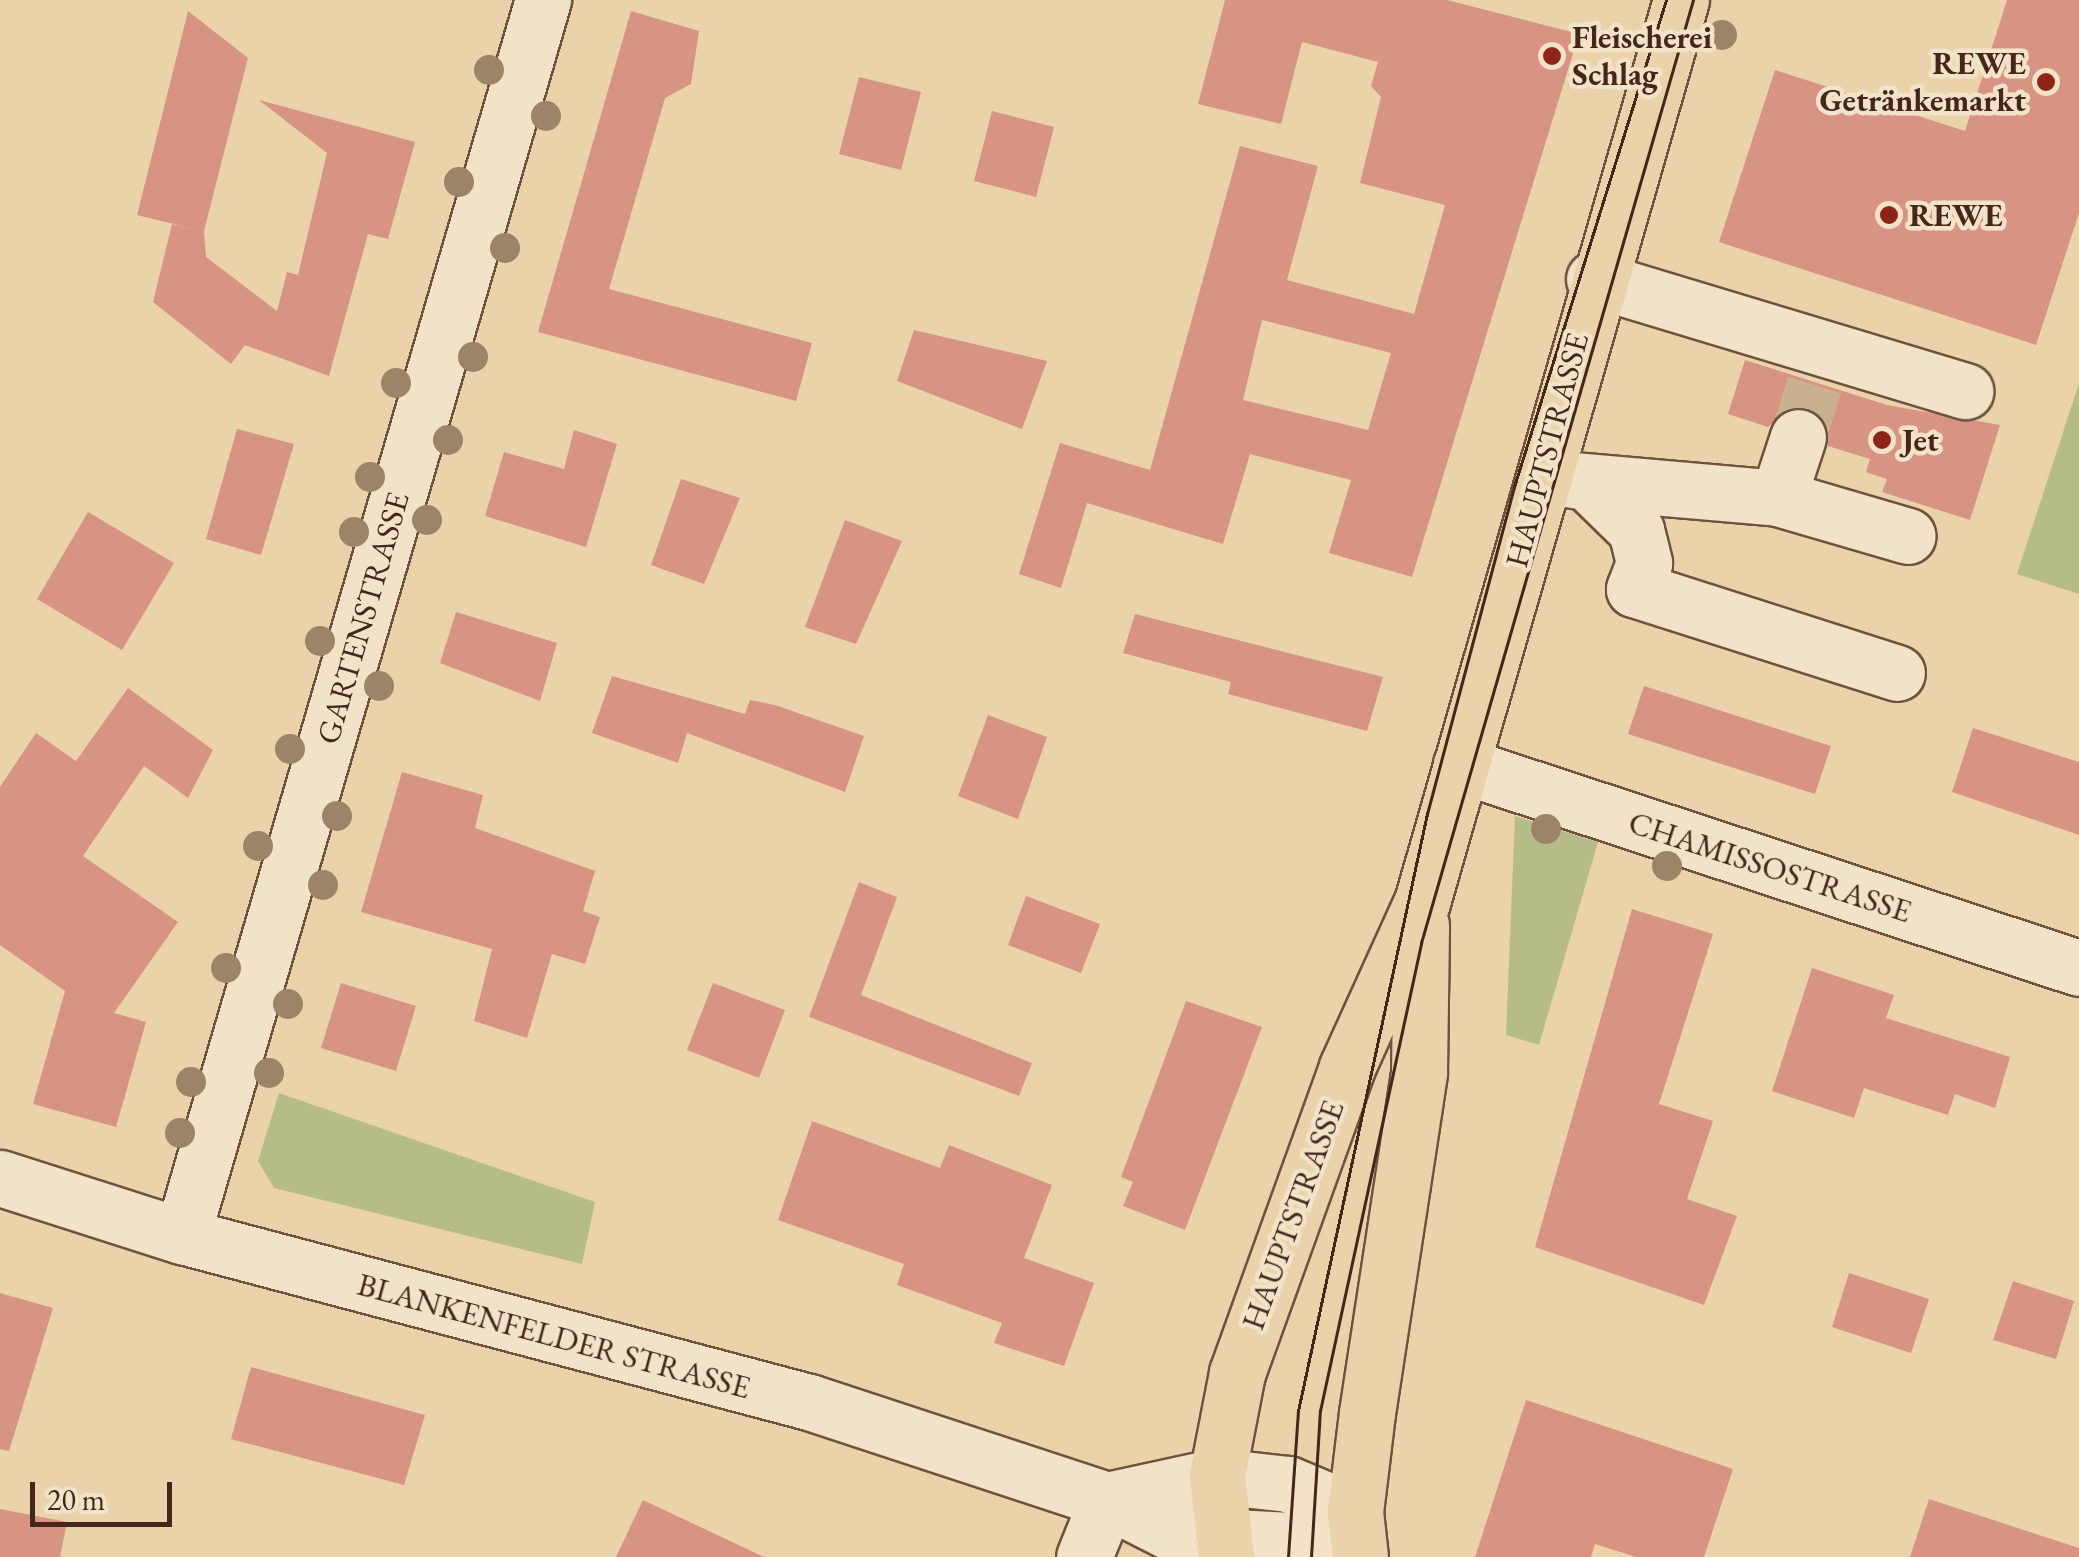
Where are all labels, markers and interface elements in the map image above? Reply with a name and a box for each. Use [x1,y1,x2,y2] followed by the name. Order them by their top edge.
[1572,19,1712,94] place label: Fleischerei Schlag
[1541,45,1563,67] marker: Fleischerei Schlag
[1820,45,2026,120] place label: REWE Getränkemarkt
[2035,71,2057,93] marker: REWE Getränkemarkt
[1909,196,2003,234] place label: REWE
[1878,204,1900,226] marker: REWE
[1497,329,1597,571] street label: HAUPTSTRASSE
[1902,421,1939,459] place label: Jet
[1871,429,1893,451] marker: Jet
[309,488,417,748] street label: GARTENSTRASSE
[1624,803,1916,931] street label: CHAMISSOSTRASSE
[1234,1095,1352,1335] street label: HAUPTSTRASSE
[353,1265,755,1407] street label: BLANKENFELDER STRASSE
[35,1462,178,1524] scale bar
[47,1480,105,1519] text: 20 m

